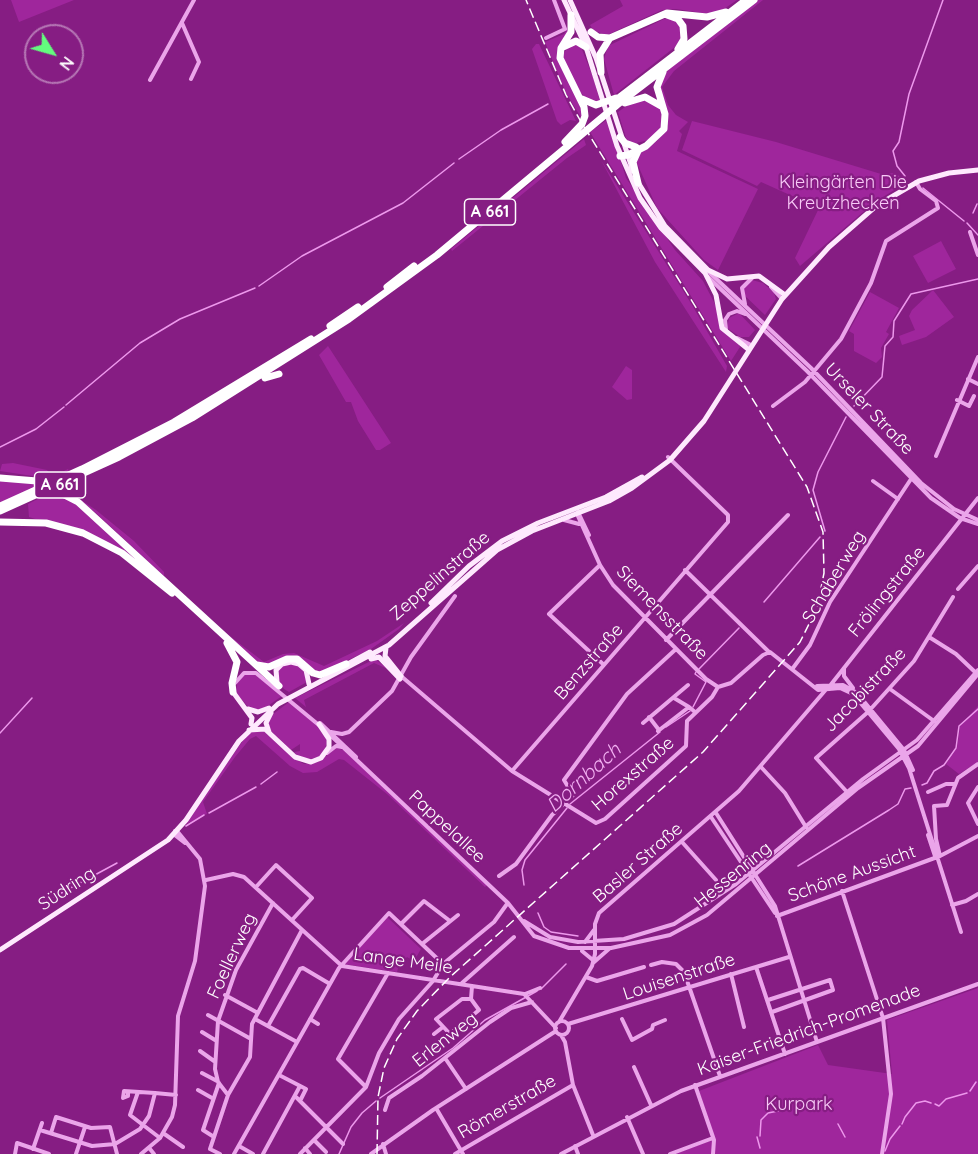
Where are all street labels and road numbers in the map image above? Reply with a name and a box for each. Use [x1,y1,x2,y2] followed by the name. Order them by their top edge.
[464,199,516,225] road number: A 661
[820,359,918,459] street label: Urseler Straße
[34,472,86,498] road number: A 661
[386,527,494,625] street label: Zeppelinstraße
[798,527,870,627] street label: Schaberweg
[844,542,930,642] street label: Frölingstraße
[612,561,712,665] street label: Siemensstraße
[550,619,628,705] street label: Benzstraße
[819,643,911,737] street label: Jacobistraße
[587,732,679,816] street label: Horexstraße
[404,786,490,868] street label: Pappelallee
[589,818,687,908] street label: Basler Straße
[690,837,776,913] street label: Hessenring
[785,841,919,907] street label: Schöne Aussicht
[34,863,100,915] street label: Südring
[203,910,261,1002] street label: Foellerweg
[352,943,454,979] street label: Lange Meile
[620,949,738,1005] street label: Louisenstraße
[695,980,923,1080] street label: Kaiser-Friedrich-Promenade
[408,1008,482,1072] street label: Erlenweg
[454,1070,560,1144] street label: Römerstraße

